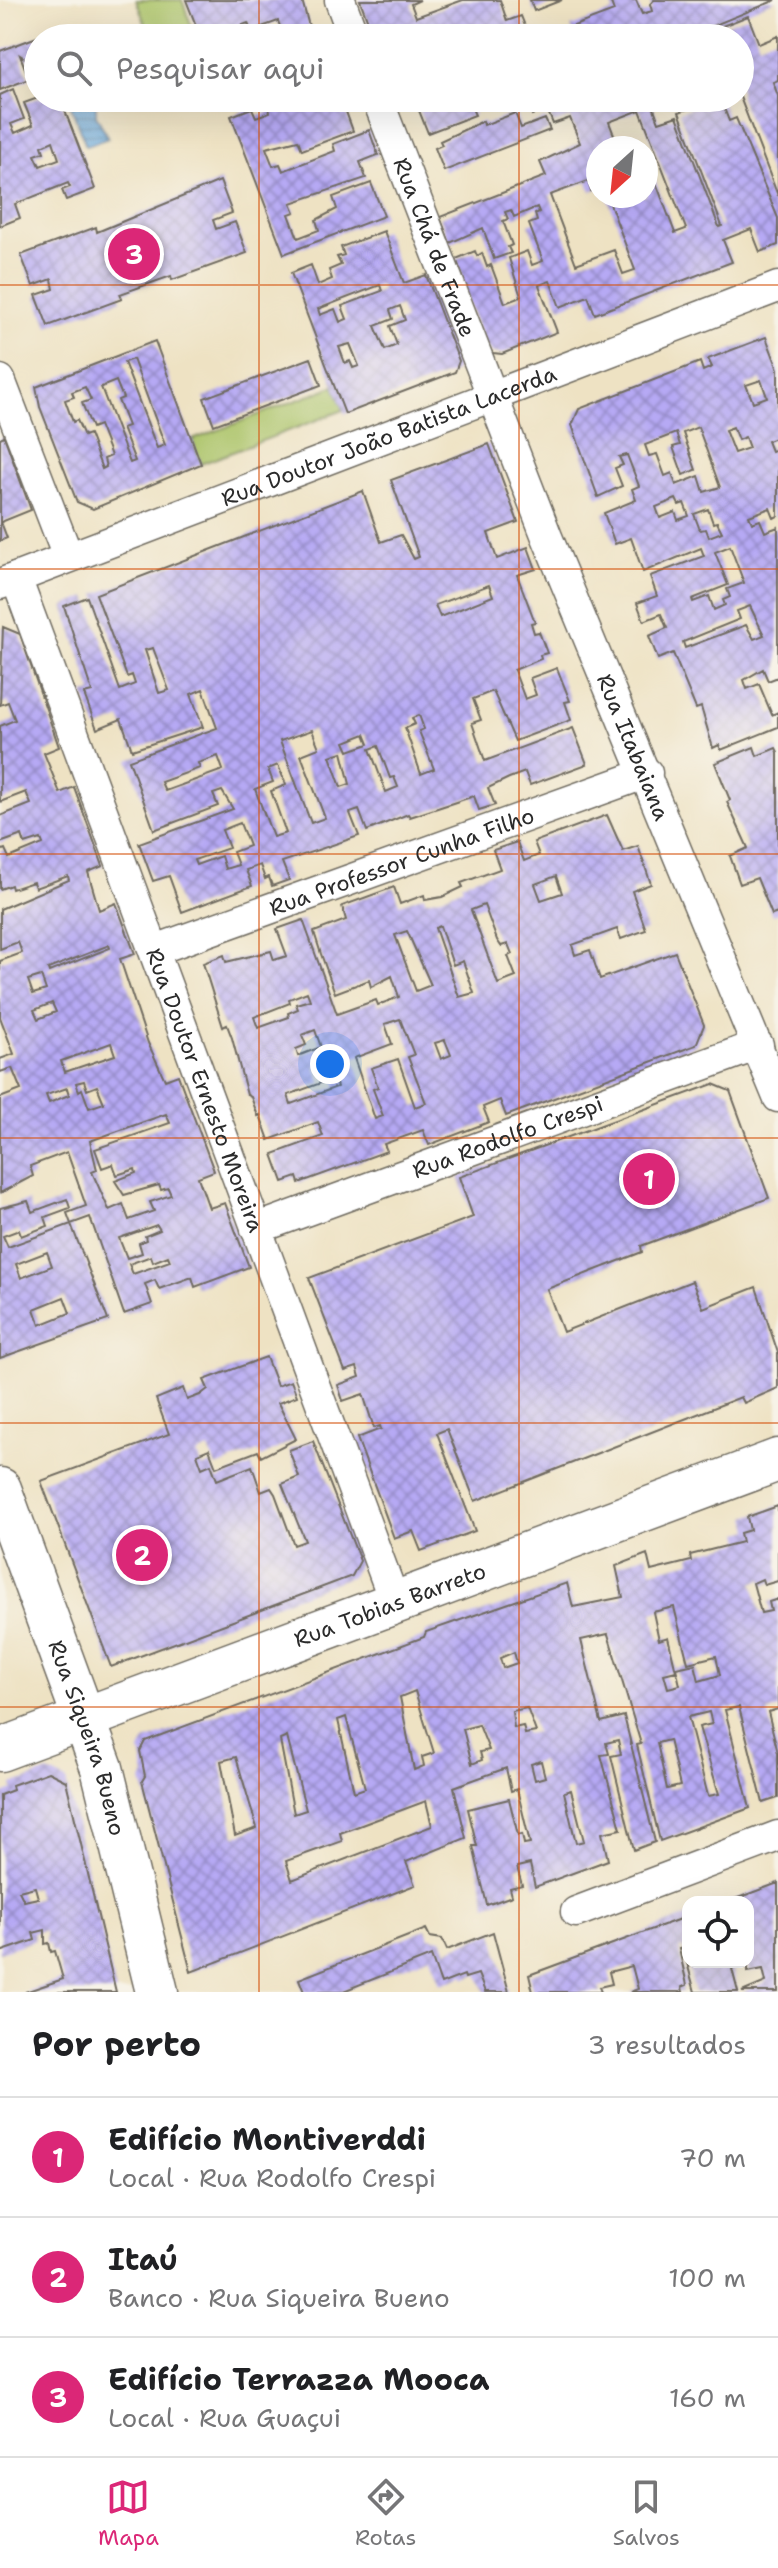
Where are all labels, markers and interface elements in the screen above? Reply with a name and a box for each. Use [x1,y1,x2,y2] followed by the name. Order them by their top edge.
[24,24,754,112] search box
[52,46,96,90] icon: search
[116,48,325,89] text: Pesquisar aqui
[586,136,658,208] north arrow
[387,153,483,341] street label: Rua Chá de Frade
[108,224,160,284] pin: 3
[217,358,561,513] street label: Rua Doutor João Batista Lacerda
[591,669,677,825] street label: Rua Itabaiana
[265,800,538,922] street label: Rua Professor Cunha Filho
[140,944,271,1236] street label: Rua Doutor Ernesto Moreira
[310,1044,350,1084] your location
[408,1089,607,1185] street label: Rua Rodolfo Crespi
[623,1149,675,1209] pin: 1
[116,1525,168,1585] pin: 2
[290,1556,490,1654] street label: Rua Tobias Barreto
[42,1636,133,1839] street label: Rua Siqueira Bueno
[682,1896,754,1968] map controls
[682,1896,754,1968] button: locate
[32,2021,201,2067] text: Por perto
[587,2027,746,2062] text: 3 resultados
[108,2119,426,2160] text: Edifício Montiverddi
[52,2140,64,2175] text: 1
[679,2140,746,2175] text: 70 m
[108,2160,436,2195] text: Local · Rua Rodolfo Crespi
[108,2239,178,2280] text: Itaú
[49,2260,67,2295] text: 2
[668,2260,746,2295] text: 100 m
[108,2280,450,2315] text: Banco · Rua Siqueira Bueno
[108,2359,489,2400] text: Edifício Terrazza Mooca
[49,2380,67,2415] text: 3
[669,2380,746,2415] text: 160 m
[108,2400,341,2435] text: Local · Rua Guaçui
[98,2475,159,2552] tab: Mapa
[355,2475,416,2552] tab: Rotas
[613,2475,680,2552] tab: Salvos

